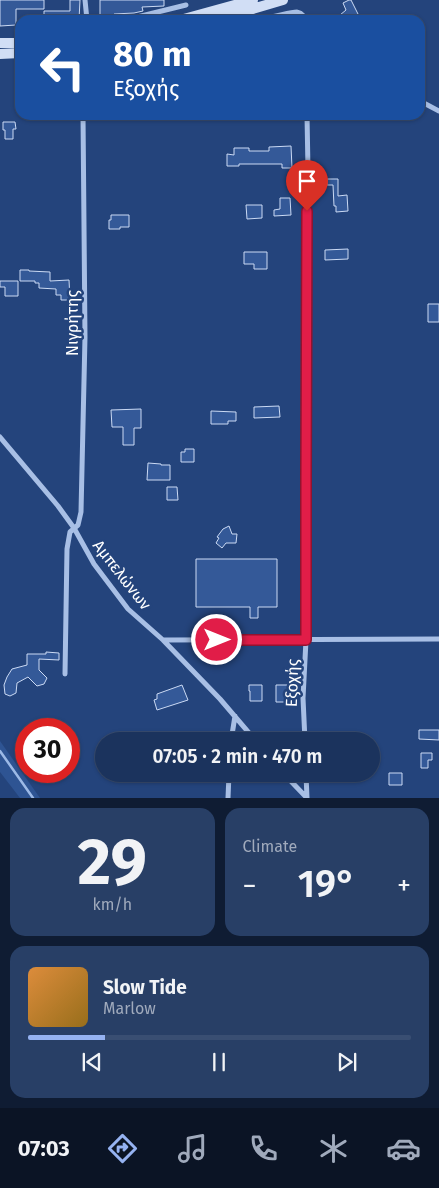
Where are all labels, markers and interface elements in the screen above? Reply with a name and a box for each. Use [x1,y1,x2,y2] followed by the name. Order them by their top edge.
[113,33,192,75] text: 80 m
[30,35,95,100] icon: left
[113,75,179,102] text: Εξοχής
[286,160,328,211] pin
[293,167,321,195] icon: arrive
[63,290,82,356] street label: Νιγρήτης
[89,536,155,614] street label: Αμπελώνων
[190,613,242,665] position arrow
[282,658,302,707] street label: Εξοχής
[15,718,80,783] speed limit sign: 30
[153,745,322,768] text: 07:05 · 2 min · 470 m
[78,823,147,901] text: 29
[243,837,297,856] text: Climate
[298,861,356,907] text: 19°
[243,869,257,902] text: −
[397,869,411,902] text: +
[92,895,132,914] text: km/h
[103,976,187,999] text: Slow Tide
[103,999,156,1018] text: Marlow
[78,1048,106,1076] icon: previous
[205,1048,233,1076] icon: pause
[333,1048,361,1076] icon: next
[105,1131,140,1166] icon: directions
[175,1131,210,1166] icon: music
[246,1131,281,1166] icon: phone
[316,1131,351,1166] icon: climate
[386,1131,421,1166] icon: car
[18,1135,70,1162] text: 07:03

